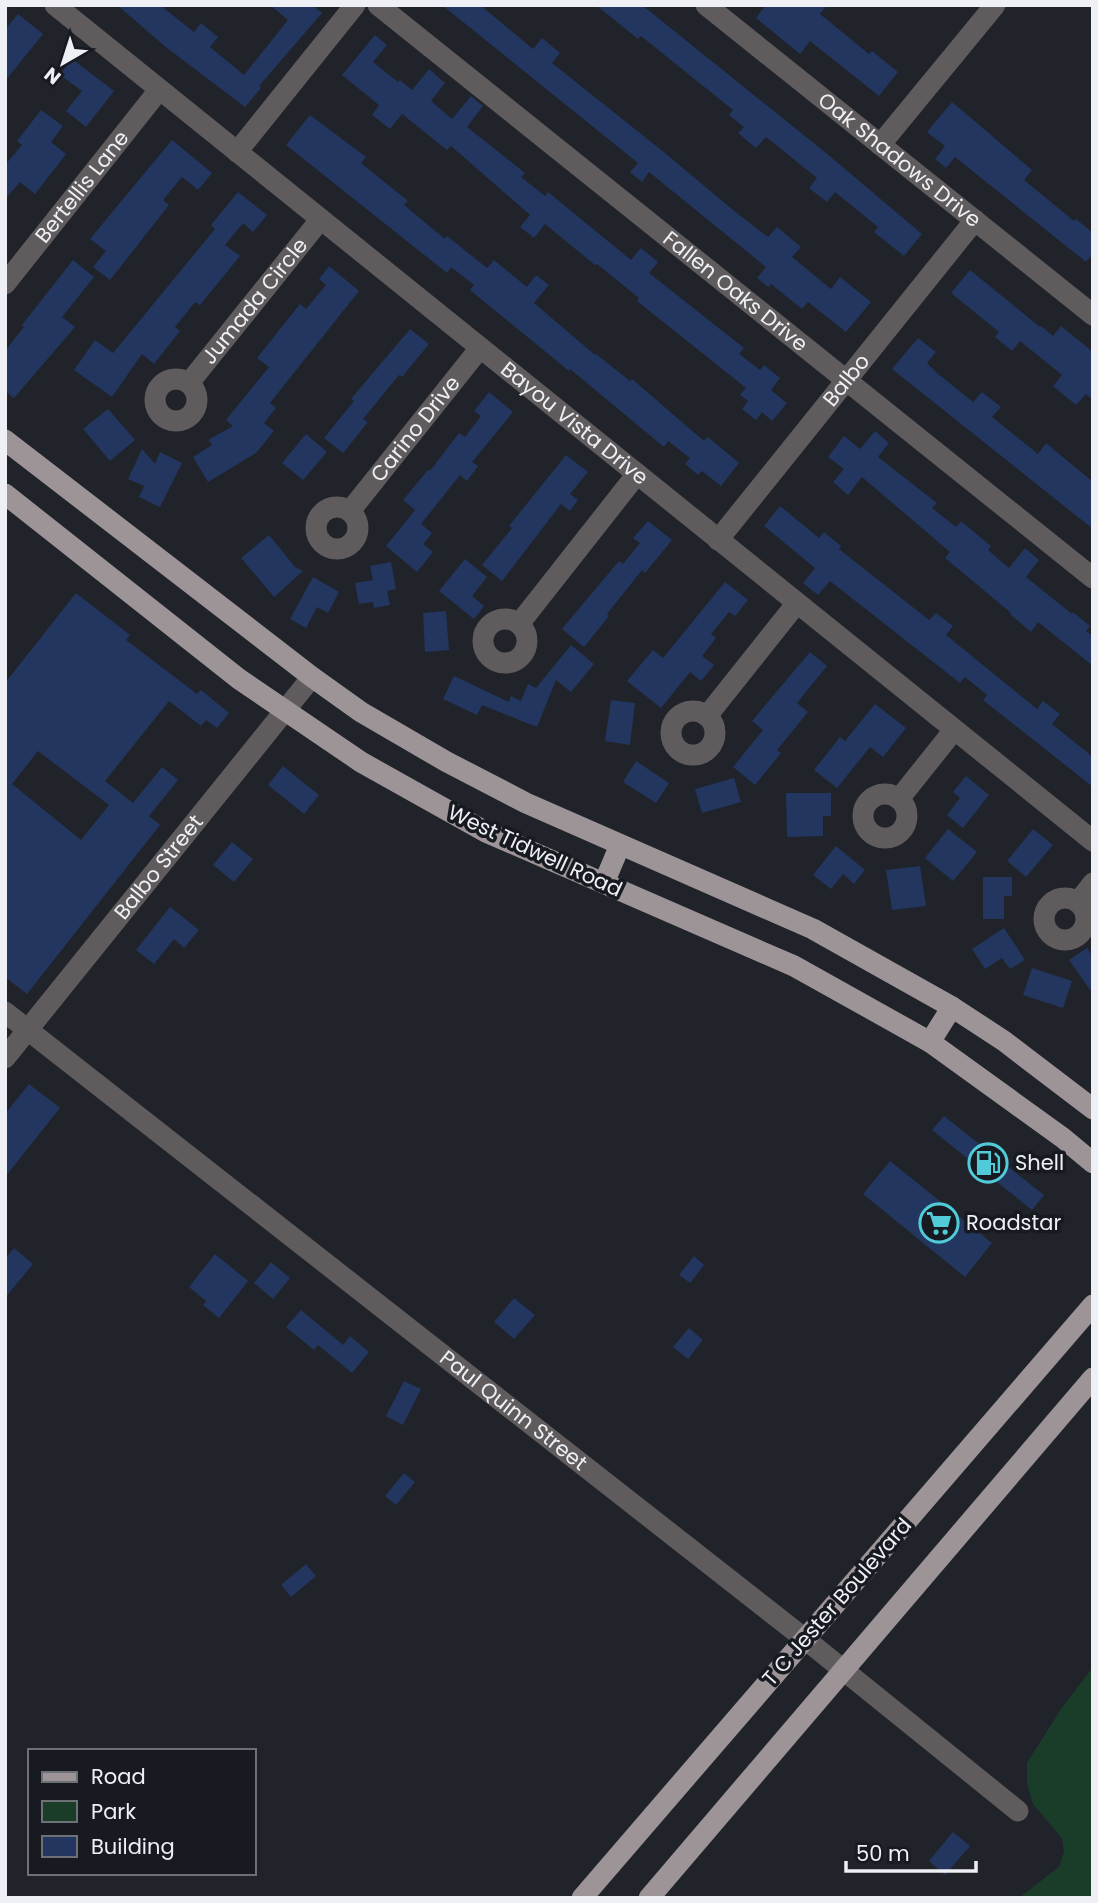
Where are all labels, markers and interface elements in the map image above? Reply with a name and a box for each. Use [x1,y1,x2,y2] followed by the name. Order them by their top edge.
[28,28,98,98] north arrow
[39,61,67,91] text: N
[812,85,987,234] street label: Oak Shadows Drive
[28,124,135,249] street label: Bertellis Lane
[657,224,814,358] street label: Fallen Oaks Drive
[195,231,314,370] street label: Jumada Circle
[816,347,876,412] street label: Balbo
[495,355,655,491] street label: Bayou Vista Drive
[364,369,467,488] street label: Carino Drive
[443,797,627,904] street label: West Tidwell Road
[107,808,209,925] street label: Balbo Street
[967,1142,1009,1184] fuel station icon: Shell
[1015,1148,1064,1177] place label: Shell
[918,1202,960,1244] supermarket icon: Roadstar
[966,1208,1061,1237] place label: Roadstar
[434,1343,593,1477] street label: Paul Quinn Street
[755,1511,918,1692] street label: T C Jester Boulevard
[28,1749,256,1875] legend
[91,1762,146,1791] text: Road
[91,1797,136,1826] text: Park
[846,1829,976,1873] scale bar
[91,1832,175,1861] text: Building
[856,1839,910,1868] text: 50 m

